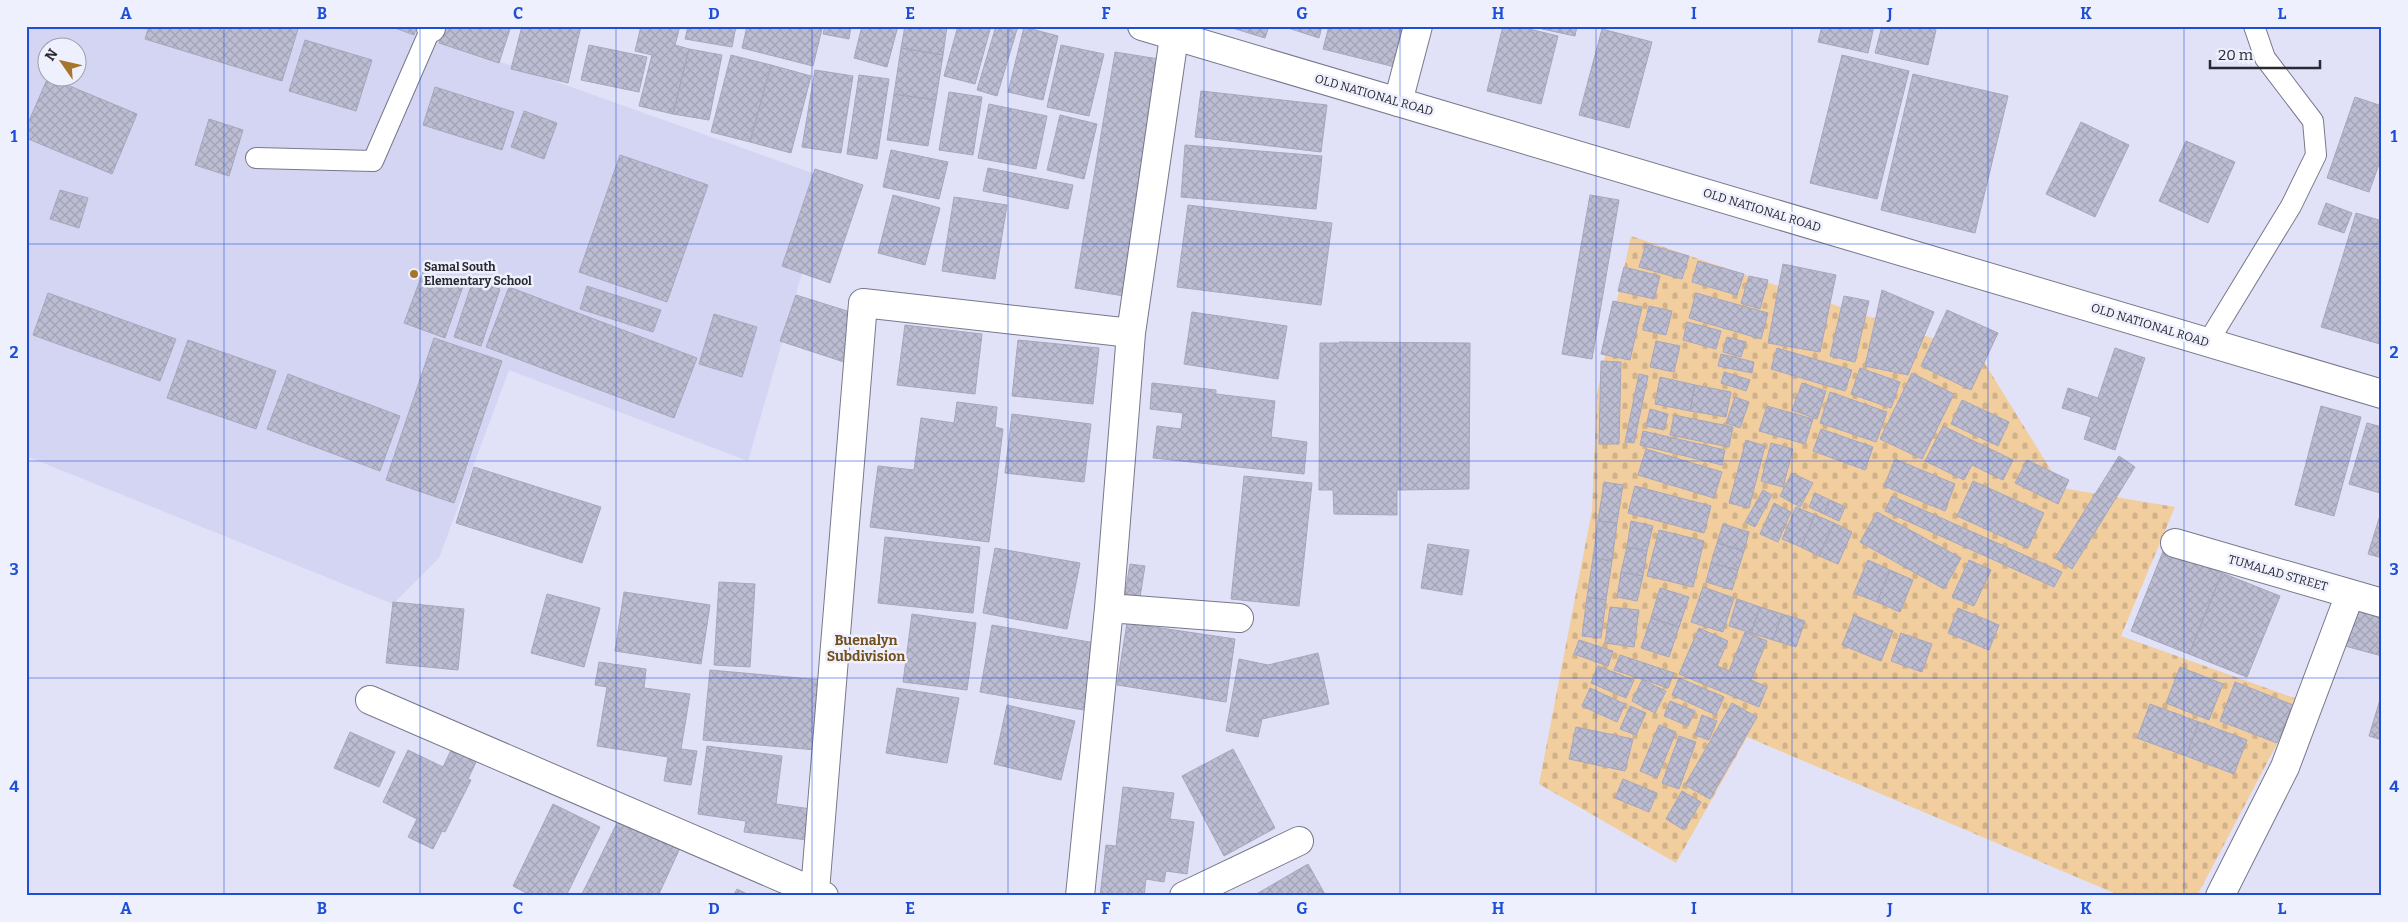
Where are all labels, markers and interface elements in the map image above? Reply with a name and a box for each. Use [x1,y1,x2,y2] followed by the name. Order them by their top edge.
[120,4,132,23] text: A
[317,4,327,23] text: B
[513,4,523,23] text: C
[708,4,720,23] text: D
[905,4,915,23] text: E
[1102,4,1111,23] text: F
[1296,4,1308,23] text: G
[1492,4,1505,23] text: H
[1691,4,1697,23] text: I
[1886,4,1893,23] text: J
[2080,4,2092,23] text: K
[2278,4,2287,23] text: L
[38,38,88,88] north arrow
[2210,38,2320,70] scale bar
[42,46,62,64] text: N
[2218,46,2254,64] text: 20 m
[1313,71,1435,119] street label: OLD NATIONAL ROAD
[11,127,18,146] text: 1
[2391,127,2398,146] text: 1
[1701,185,1823,235] street label: OLD NATIONAL ROAD
[424,260,532,288] place label: Samal South Elementary School
[408,268,420,280] marker: Samal South Elementary School
[2089,300,2211,350] street label: OLD NATIONAL ROAD
[9,343,19,362] text: 2
[2389,343,2399,362] text: 2
[2227,552,2329,594] street label: TUMALAD STREET
[9,560,19,579] text: 3
[2389,560,2399,579] text: 3
[827,632,905,665] district label: Buenalyn Subdivision
[9,777,19,796] text: 4
[2389,777,2399,796] text: 4
[120,899,132,918] text: A
[317,899,327,918] text: B
[513,899,523,918] text: C
[708,899,720,918] text: D
[905,899,915,918] text: E
[1102,899,1111,918] text: F
[1296,899,1308,918] text: G
[1492,899,1505,918] text: H
[1691,899,1697,918] text: I
[1886,899,1893,918] text: J
[2080,899,2092,918] text: K
[2278,899,2287,918] text: L

